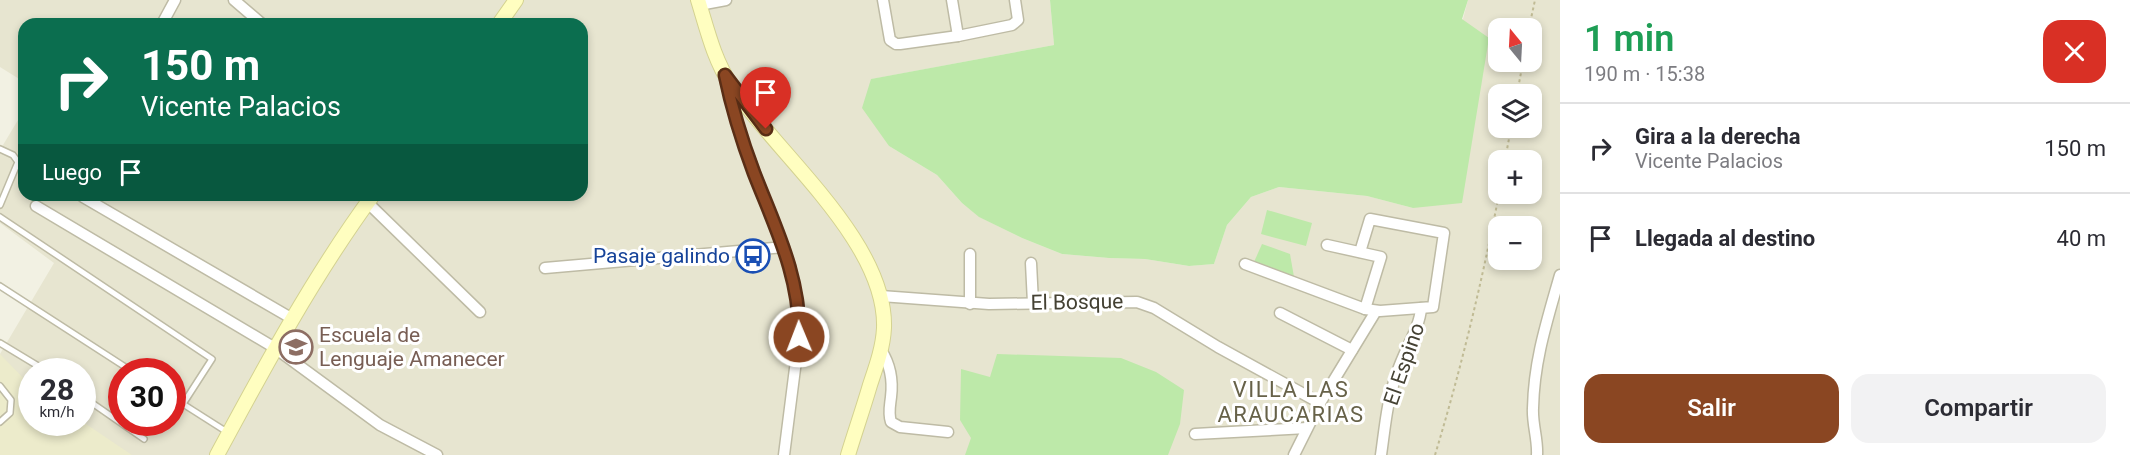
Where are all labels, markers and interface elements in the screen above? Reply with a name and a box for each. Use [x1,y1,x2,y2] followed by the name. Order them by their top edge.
[1488,18,1542,72] north arrow
[1488,18,1542,270] map controls
[1584,18,1674,60] text: 1 min
[2043,20,2106,83] button: close
[141,41,260,90] text: 150 m
[42,42,120,120] icon: right
[1584,62,1705,86] text: 190 m · 15:38
[740,67,791,129] pin
[749,76,782,109] icon: arrive
[1488,84,1542,138] button: layers
[141,91,341,123] text: Vicente Palacios
[1635,124,1801,149] text: Gira a la derecha
[1584,132,1617,165] icon: right
[2044,136,2106,161] text: 150 m
[1635,149,1783,173] text: Vicente Palacios
[1488,150,1542,204] button: +
[114,156,147,189] icon: arrive
[42,160,102,185] text: Luego
[1488,216,1542,270] button: −
[1584,222,1617,255] icon: arrive
[1635,226,1815,251] text: Llegada al destino
[2057,226,2106,251] text: 40 m
[735,238,771,274] bus stop icon: Pasaje galindo
[593,244,730,268] place label: Pasaje galindo
[1030,289,1124,315] street label: El Bosque
[767,305,831,369] position arrow
[1379,320,1429,408] street label: El Espino
[319,323,505,371] place label: Escuela de Lenguaje Amanecer
[278,329,314,365] school or university icon: Escuela de Lenguaje Amanecer
[108,358,186,436] speed limit sign: 30
[40,372,74,407] text: 28
[1584,374,1839,443] button: Salir
[1851,374,2106,443] button: Compartir
[1217,377,1365,427] district label: VILLA LAS ARAUCARIAS
[39,403,75,421] text: km/h

